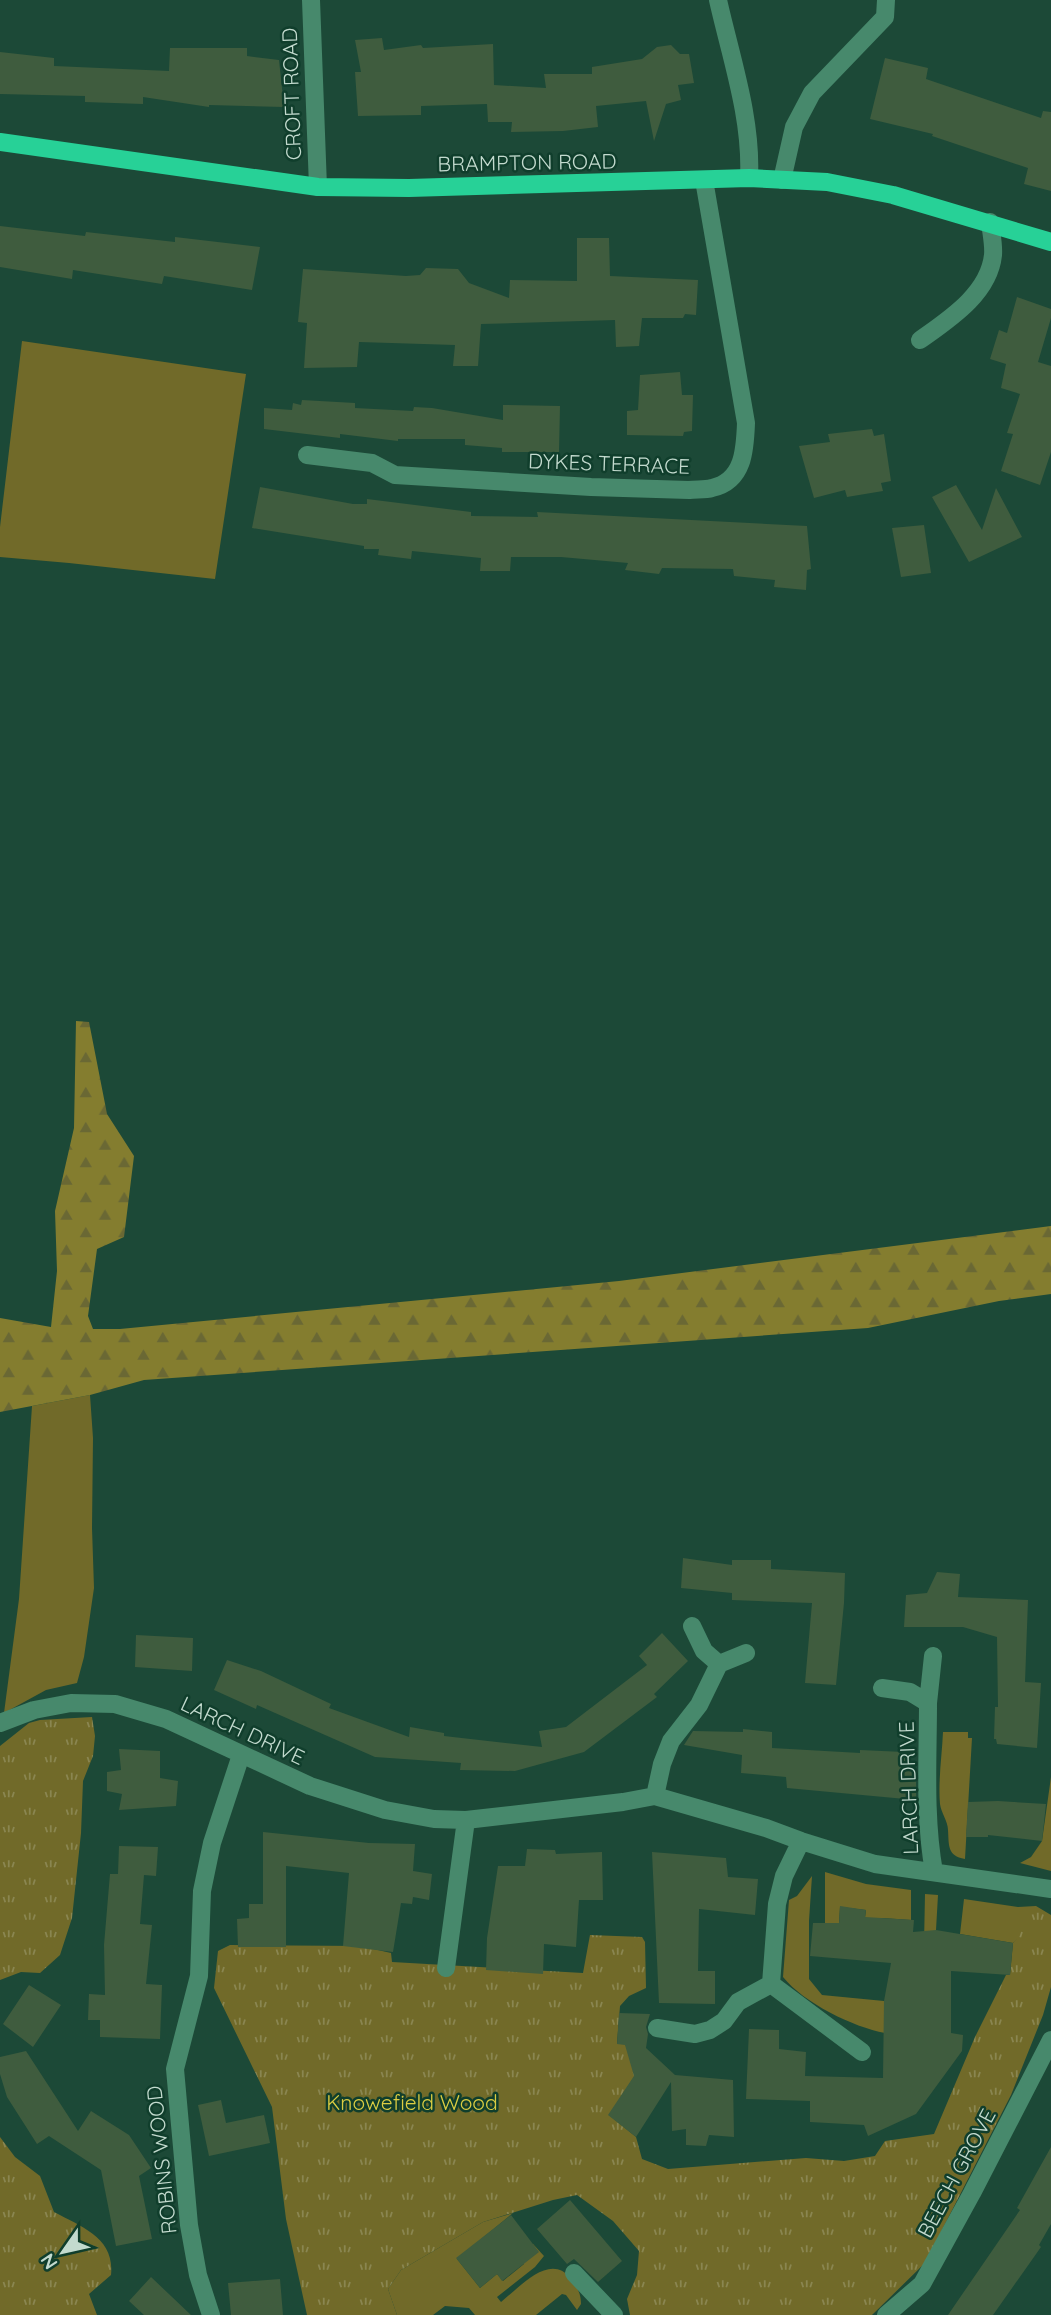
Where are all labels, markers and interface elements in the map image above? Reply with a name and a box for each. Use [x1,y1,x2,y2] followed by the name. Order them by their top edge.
[276,27,306,161] street label: CROFT ROAD
[437,147,617,177] street label: BRAMPTON ROAD
[528,447,690,479] street label: DYKES TERRACE
[177,1690,309,1770] street label: LARCH DRIVE
[893,1721,923,1855] street label: LARCH DRIVE
[140,2084,182,2236] street label: ROBINS WOOD
[326,2089,498,2115] park label: Knowefield Wood
[911,2104,1001,2242] street label: BEECH GROVE
[28,2217,98,2287] north arrow
[35,2249,63,2274] text: N

